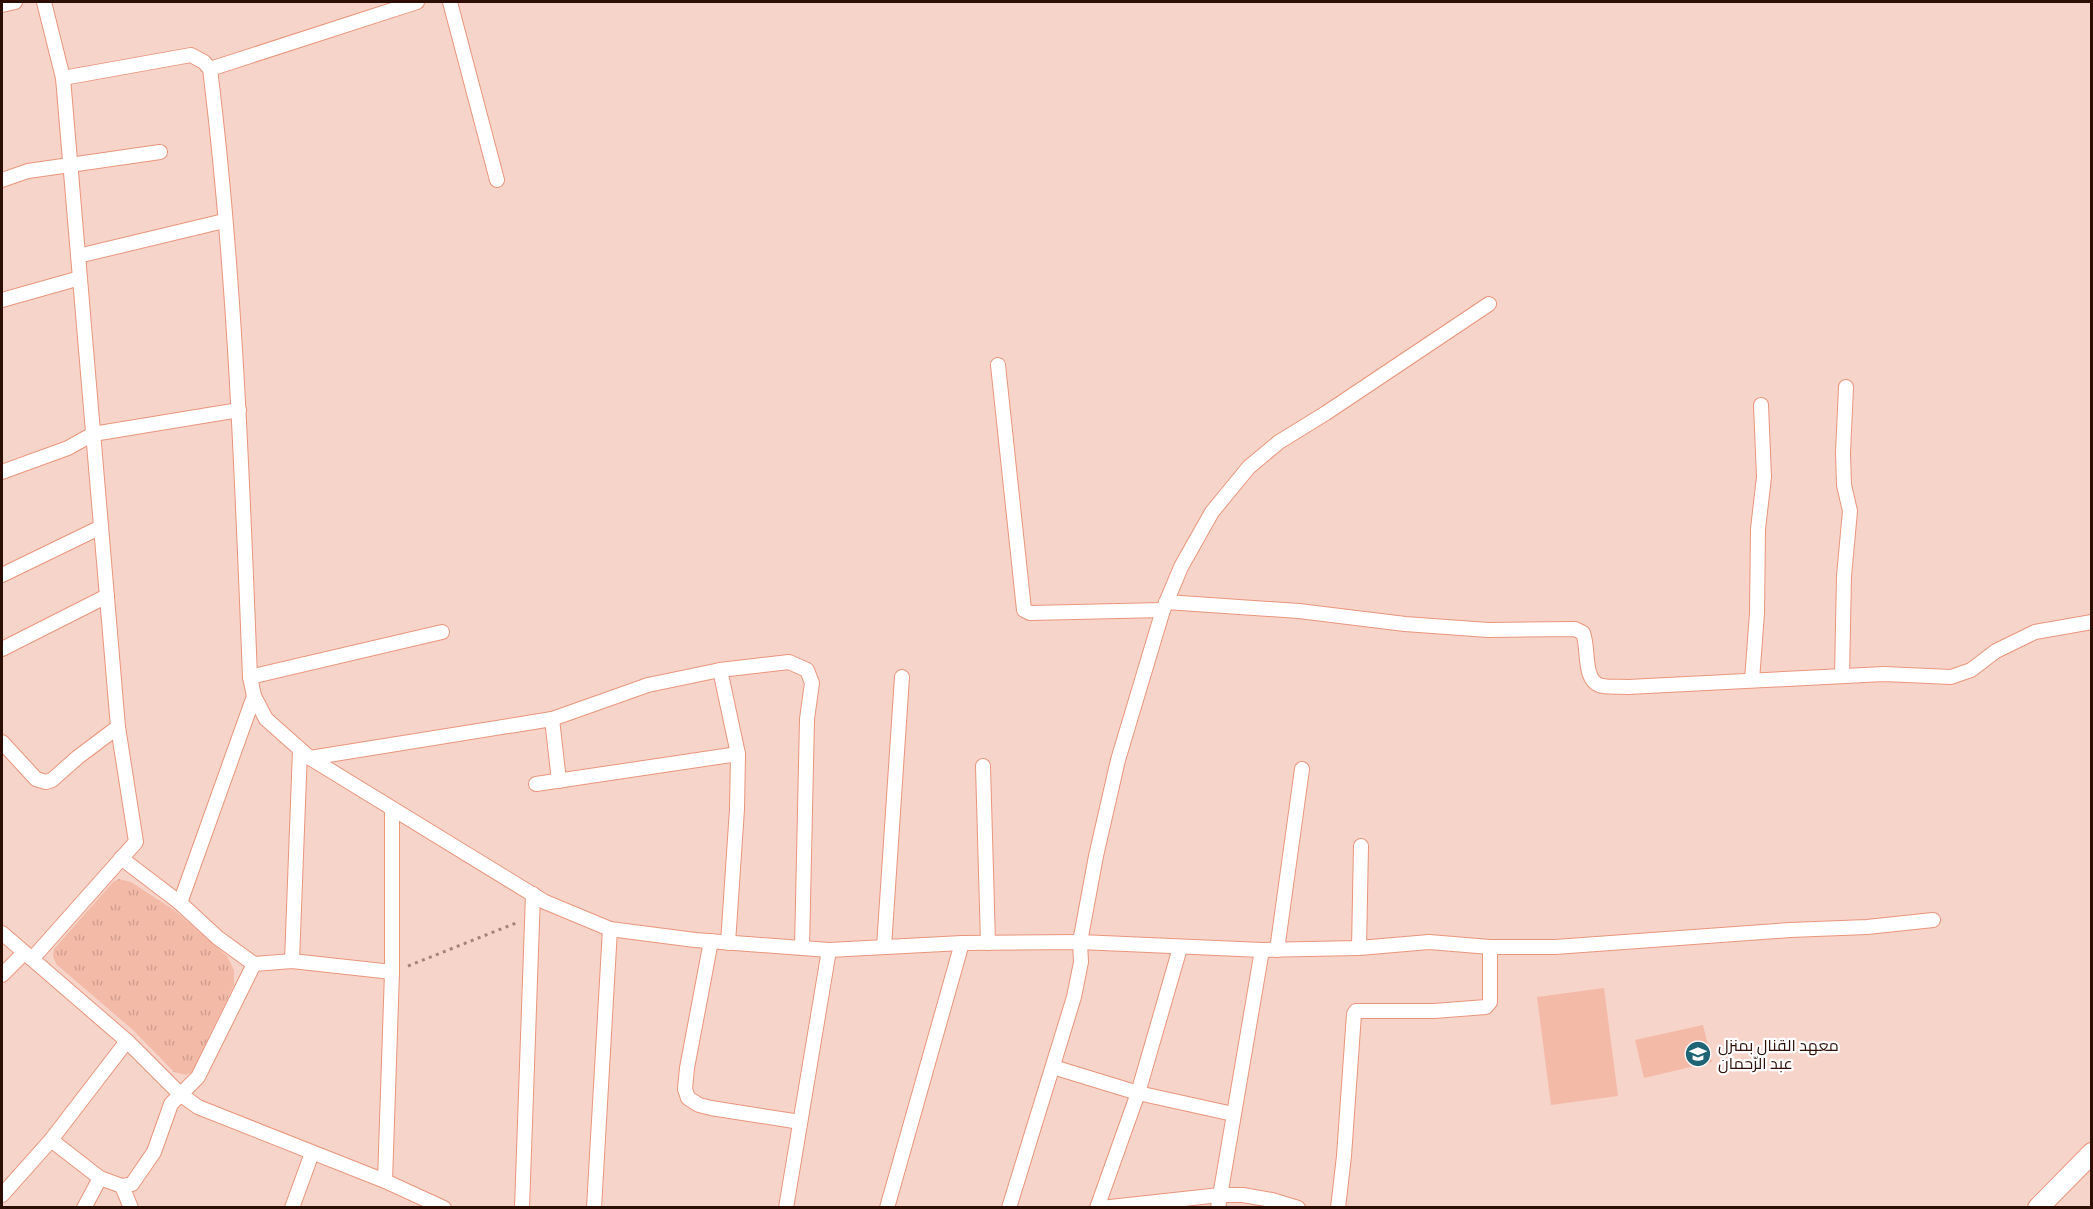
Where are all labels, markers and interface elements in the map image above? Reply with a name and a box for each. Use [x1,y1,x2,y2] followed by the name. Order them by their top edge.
[1718,1033,1839,1075] place label: معهد القنال بمنزل عبد الرّحمان
[1683,1039,1713,1069] school or university icon: معهد القنال بمنزل عبد الرّحمان

